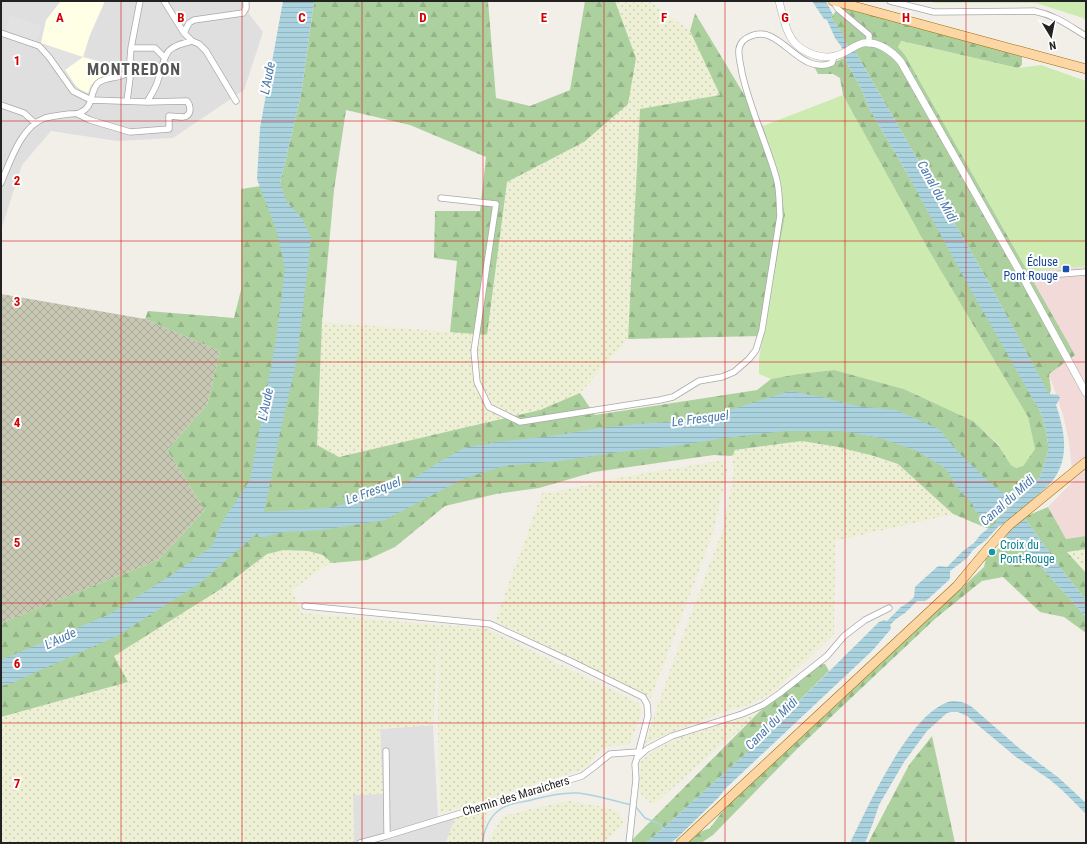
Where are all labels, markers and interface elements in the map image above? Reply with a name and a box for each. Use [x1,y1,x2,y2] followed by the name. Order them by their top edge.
[56,10,64,25] text: A
[177,10,185,25] text: B
[298,10,306,25] text: C
[419,10,427,25] text: D
[541,10,548,25] text: E
[661,10,667,25] text: F
[781,10,789,25] text: G
[902,10,910,25] text: H
[1031,16,1071,56] north arrow
[1048,38,1057,52] text: N
[14,53,20,68] text: 1
[87,60,181,79] district label: MONTREDON
[257,60,278,96] water label: L'Aude
[914,158,961,225] water label: Canal du Midi
[14,173,21,188] text: 2
[1004,254,1058,283] place label: Écluse Pont Rouge
[1061,264,1071,274] marker: Écluse Pont Rouge
[14,294,20,309] text: 3
[255,386,276,422] water label: L'Aude
[671,407,731,429] water label: Le Fresquel
[14,415,21,430] text: 4
[977,472,1038,529] water label: Canal du Midi
[344,473,404,507] water label: Le Fresquel
[14,535,21,550] text: 5
[1000,538,1055,566] place label: Croix du Pont-Rouge
[987,547,997,557] marker: Croix du Pont-Rouge
[42,625,78,652] water label: L'Aude
[14,656,21,671] text: 6
[742,694,801,753] water label: Canal du Midi
[461,773,571,819] street label: Chemin des Maraichers
[14,776,21,791] text: 7

